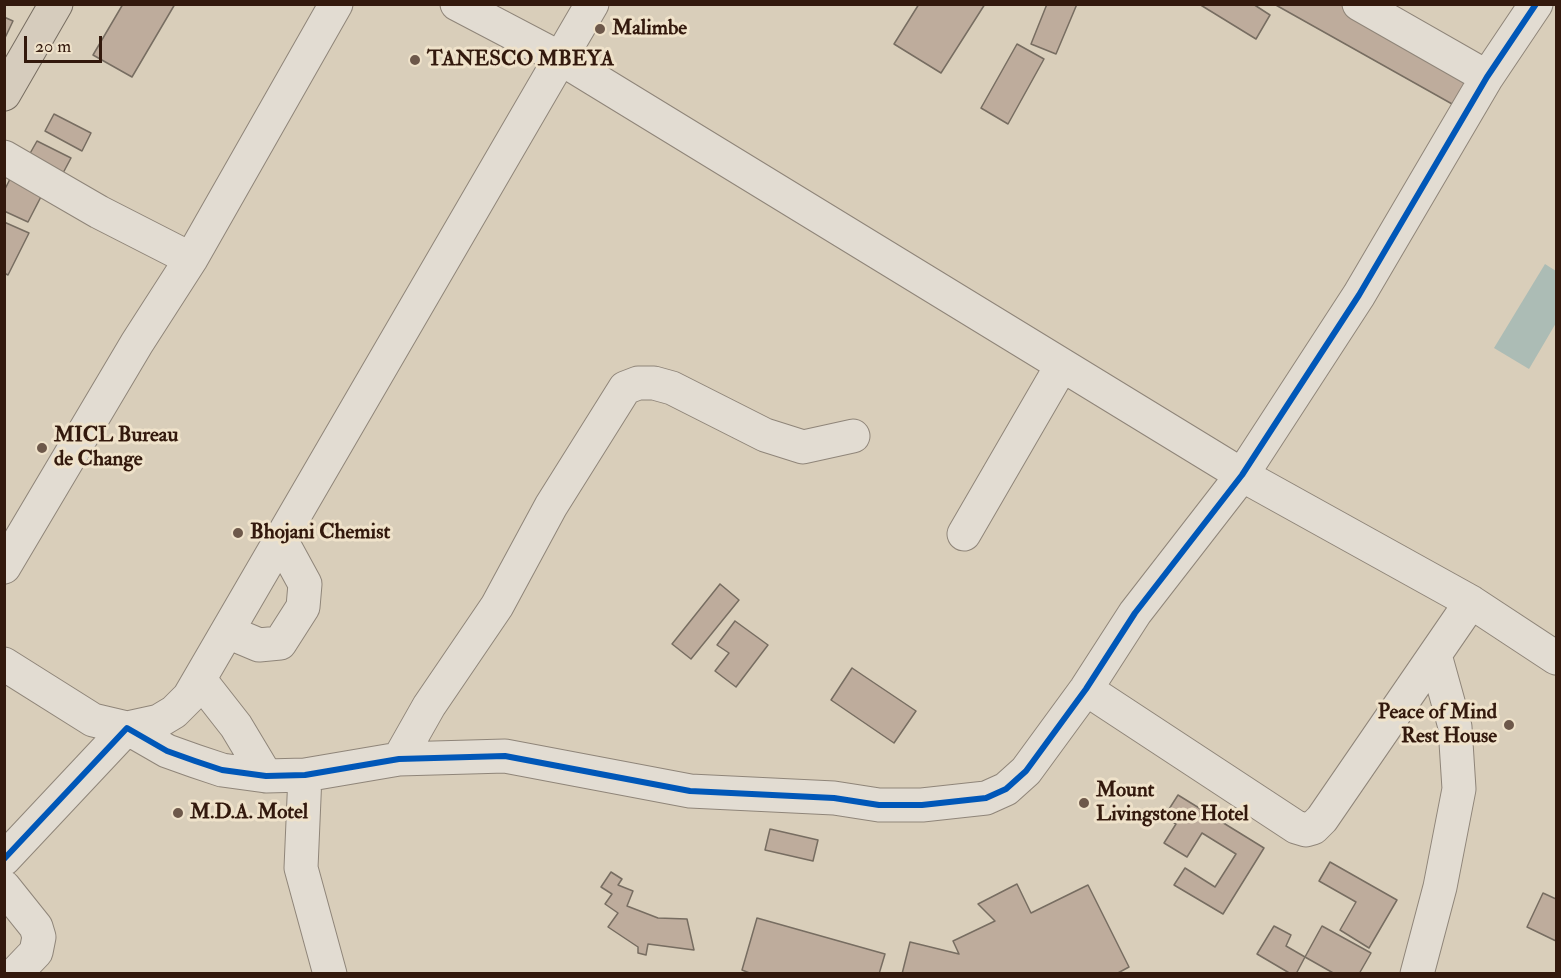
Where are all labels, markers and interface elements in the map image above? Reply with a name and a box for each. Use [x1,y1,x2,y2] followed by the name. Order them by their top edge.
[612,16,687,42] place label: Malimbe
[593,22,607,36] marker: Malimbe
[27,24,105,62] scale bar
[35,35,71,58] text: 20 m
[427,47,614,73] place label: TANESCO MBEYA
[408,53,422,67] marker: TANESCO MBEYA
[54,423,178,473] place label: MICL Bureau de Change
[35,441,49,455] marker: MICL Bureau de Change
[250,520,390,546] place label: Bhojani Chemist
[231,526,245,540] marker: Bhojani Chemist
[1378,700,1497,750] place label: Peace of Mind Rest House
[1502,718,1516,732] marker: Peace of Mind Rest House
[1096,778,1249,828] place label: Mount Livingstone Hotel
[1077,796,1091,810] marker: Mount Livingstone Hotel
[190,800,308,826] place label: M.D.A. Motel
[171,806,185,820] marker: M.D.A. Motel

